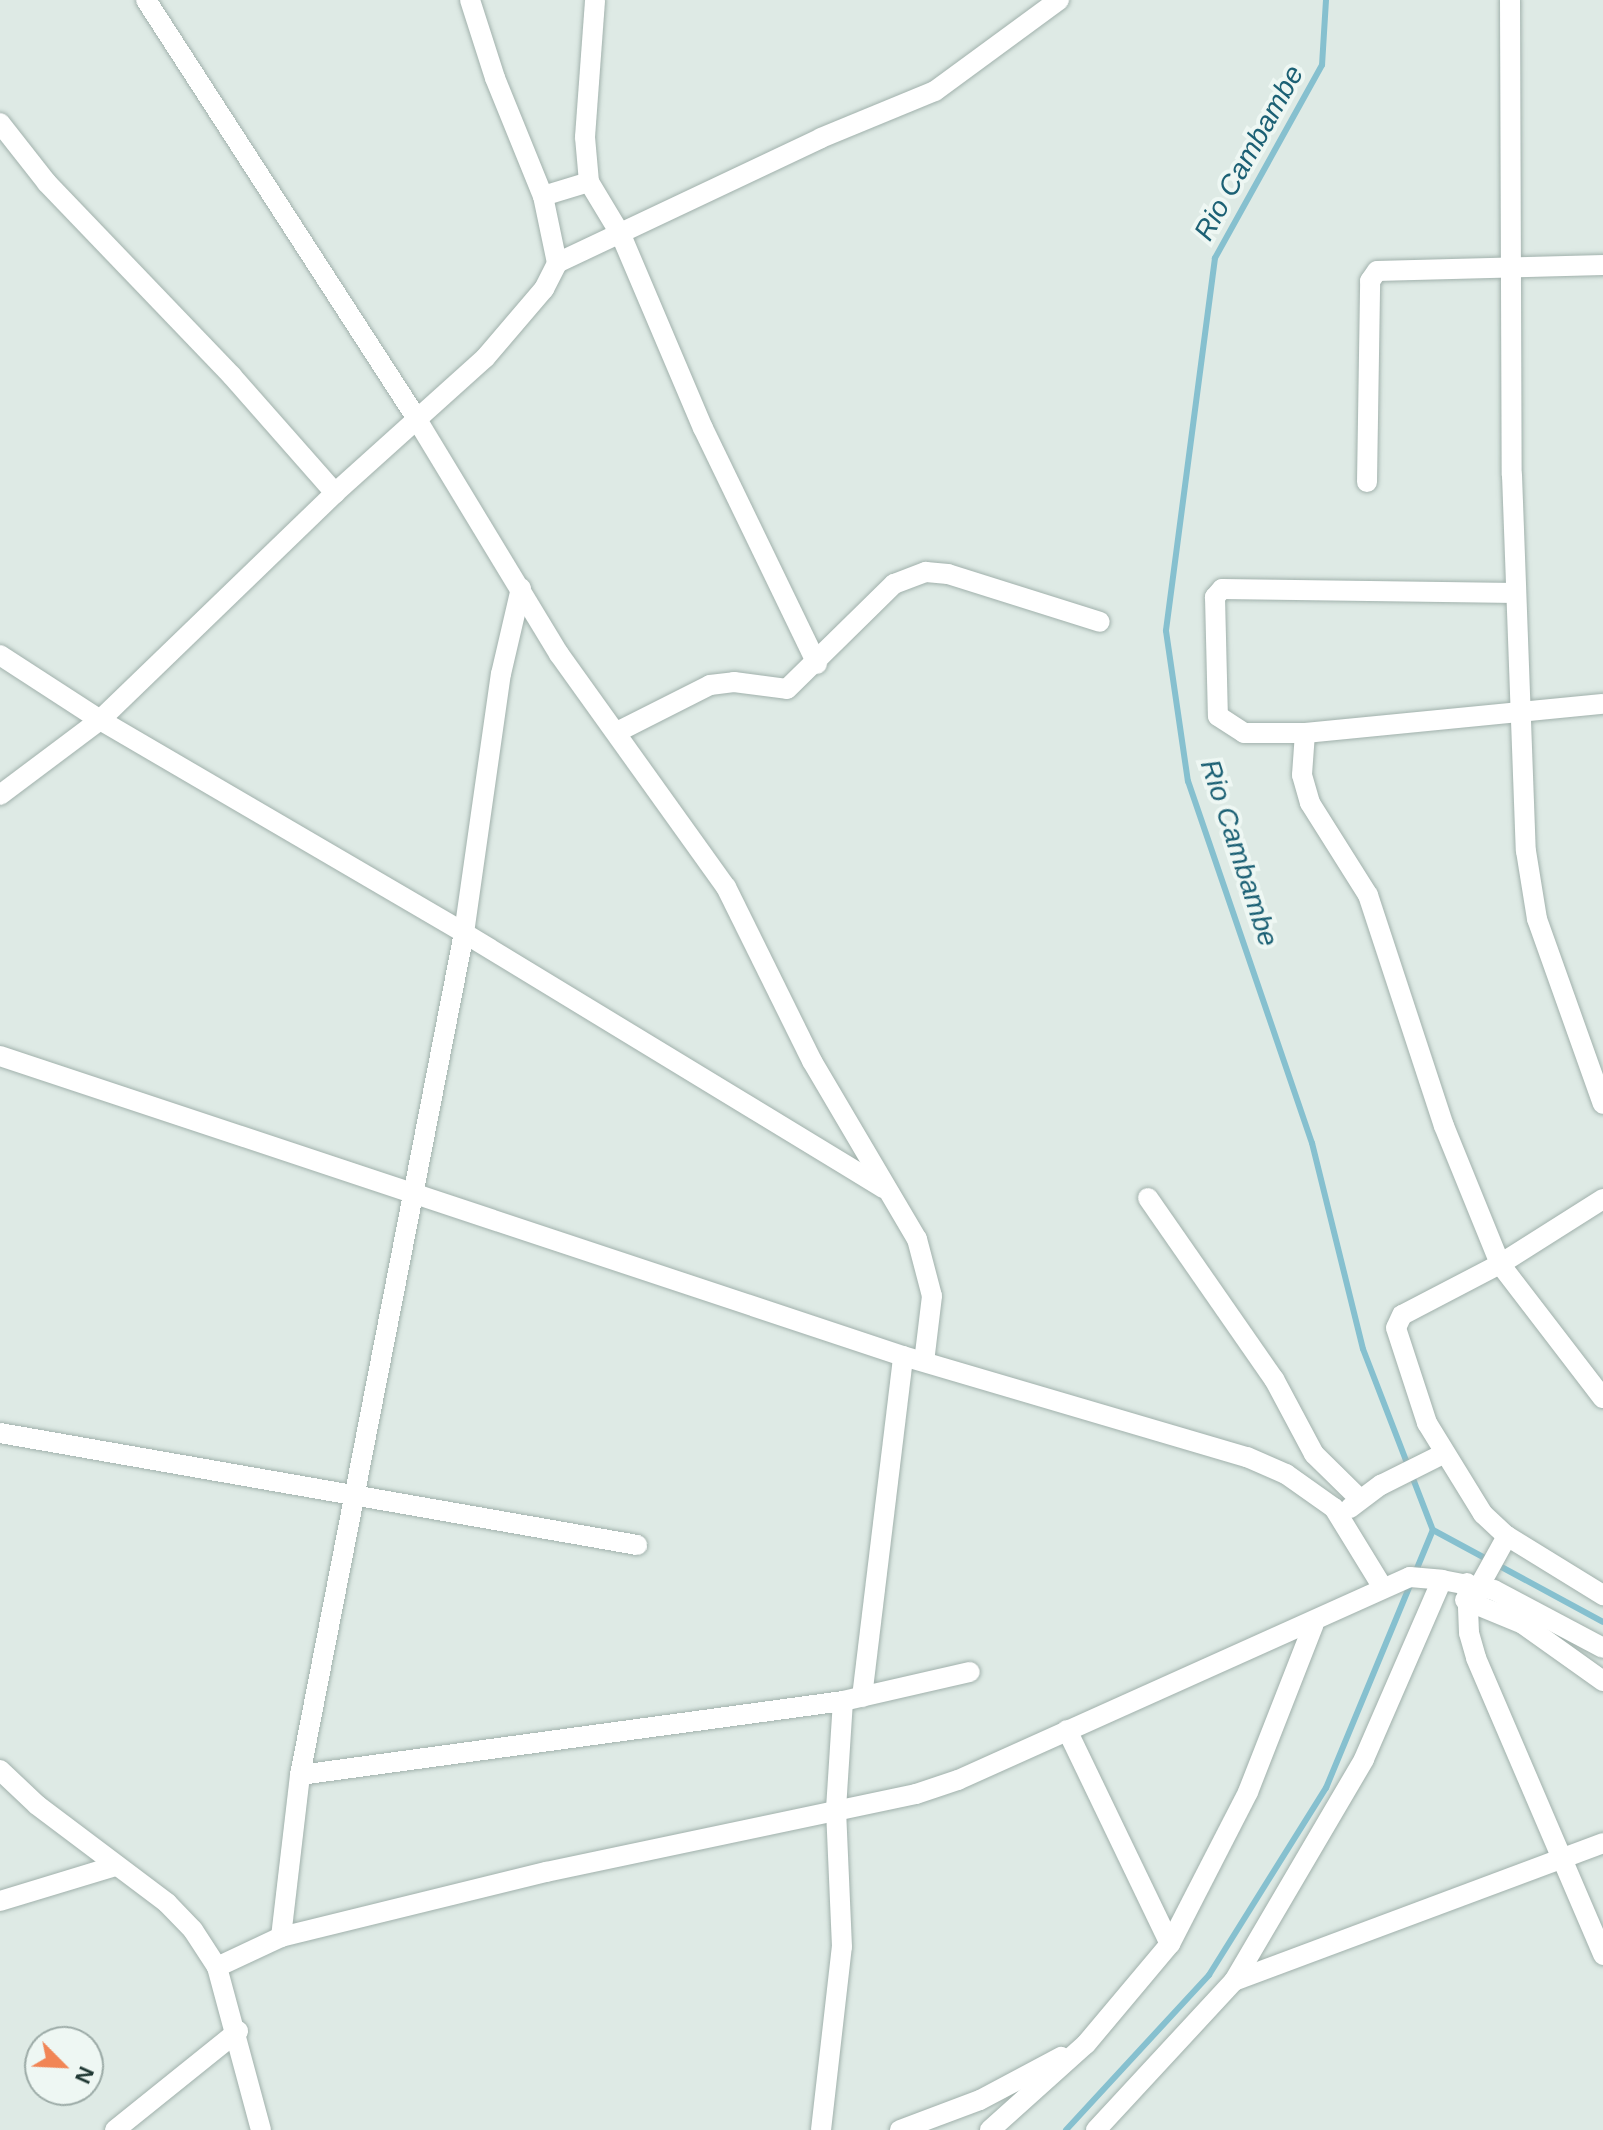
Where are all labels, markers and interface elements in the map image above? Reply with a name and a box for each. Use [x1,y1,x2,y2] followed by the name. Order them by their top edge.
[1187,60,1311,246] water label: Rio Cambambe
[1193,755,1285,951] water label: Rio Cambambe
[24,2026,104,2106] north arrow
[70,2063,99,2087] text: N

